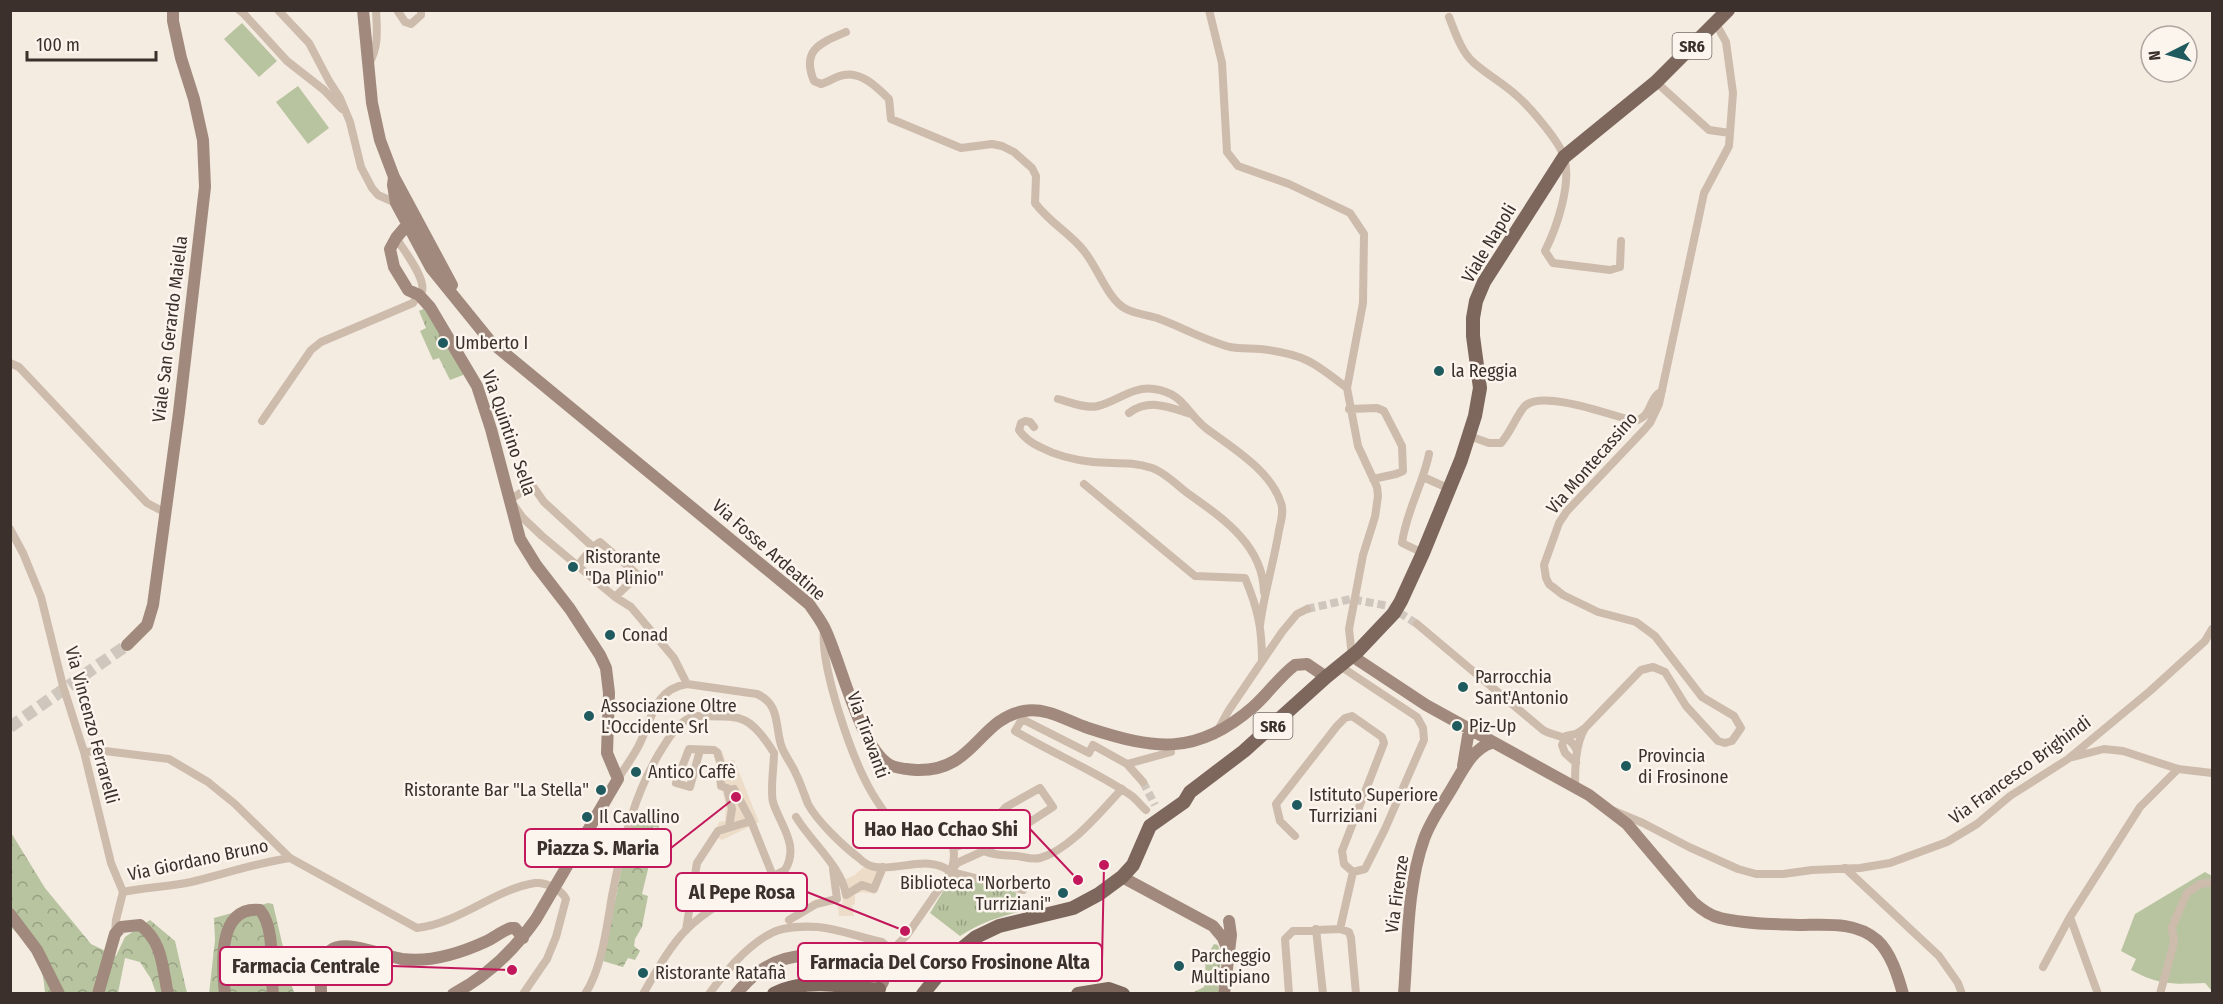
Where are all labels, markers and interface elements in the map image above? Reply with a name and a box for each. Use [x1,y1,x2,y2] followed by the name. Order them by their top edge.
[27,24,156,62] scale bar
[2139,24,2199,84] north arrow
[1672,33,1712,59] road number: SR6
[36,34,80,56] text: 100 m
[2145,50,2165,61] text: N
[1457,200,1521,286] street label: Viale Napoli
[148,234,192,424] street label: Viale San Gerardo Maiella
[455,332,528,354] place label: Umberto I
[436,336,450,350] marker: Umberto I
[1451,360,1518,382] place label: la Reggia
[1432,364,1446,378] marker: la Reggia
[477,367,541,499] street label: Via Quintino Sella
[1542,408,1642,518] street label: Via Montecassino
[708,495,830,605] street label: Via Fosse Ardeatine
[585,546,664,589] place label: Ristorante "Da Plinio"
[566,560,580,574] marker: Ristorante "Da Plinio"
[622,624,668,646] place label: Conad
[603,628,617,642] marker: Conad
[60,644,124,806] street label: Via Vincenzo Ferrarelli
[1475,666,1568,709] place label: Parrocchia Sant'Antonio
[1456,680,1470,694] marker: Parrocchia Sant'Antonio
[842,689,894,781] street label: Via Tiravanti
[601,695,737,738] place label: Associazione Oltre L'Occidente Srl
[582,709,596,723] marker: Associazione Oltre L'Occidente Srl
[1945,711,2095,829] street label: Via Francesco Brighindi
[1254,713,1292,739] road number: SR6
[1469,715,1516,737] place label: Piz-Up
[1450,719,1464,733] marker: Piz-Up
[1638,745,1729,788] place label: Provincia di Frosinone
[1619,759,1633,773] marker: Provincia di Frosinone
[648,761,736,783] place label: Antico Caffè
[629,765,643,779] marker: Antico Caffè
[404,779,589,801] place label: Ristorante Bar "La Stella"
[594,783,608,797] marker: Ristorante Bar "La Stella"
[1309,784,1438,827] place label: Istituto Superiore Turriziani
[1290,798,1304,812] marker: Istituto Superiore Turriziani
[599,806,680,828] place label: Il Cavallino
[580,810,594,824] marker: Il Cavallino
[853,810,1030,848] callout: Hao Hao Cchao Shi
[864,817,1018,841] text: Hao Hao Cchao Shi
[525,829,671,867] callout: Piazza S. Maria
[126,834,270,886] street label: Via Giordano Bruno
[537,836,659,860] text: Piazza S. Maria
[1381,853,1413,934] street label: Via Firenze
[900,872,1051,915] place label: Biblioteca "Norberto Turriziani"
[676,873,807,911] callout: Al Pepe Rosa
[688,880,795,904] text: Al Pepe Rosa
[1056,886,1070,900] marker: Biblioteca "Norberto Turriziani"
[798,943,1102,981] callout: Farmacia Del Corso Frosinone Alta
[1191,945,1271,988] place label: Parcheggio Multipiano
[220,947,392,985] callout: Farmacia Centrale
[810,950,1090,974] text: Farmacia Del Corso Frosinone Alta
[232,954,380,978] text: Farmacia Centrale
[1172,959,1186,973] marker: Parcheggio Multipiano
[655,962,786,984] place label: Ristorante Ratafià
[636,966,650,980] marker: Ristorante Ratafià

